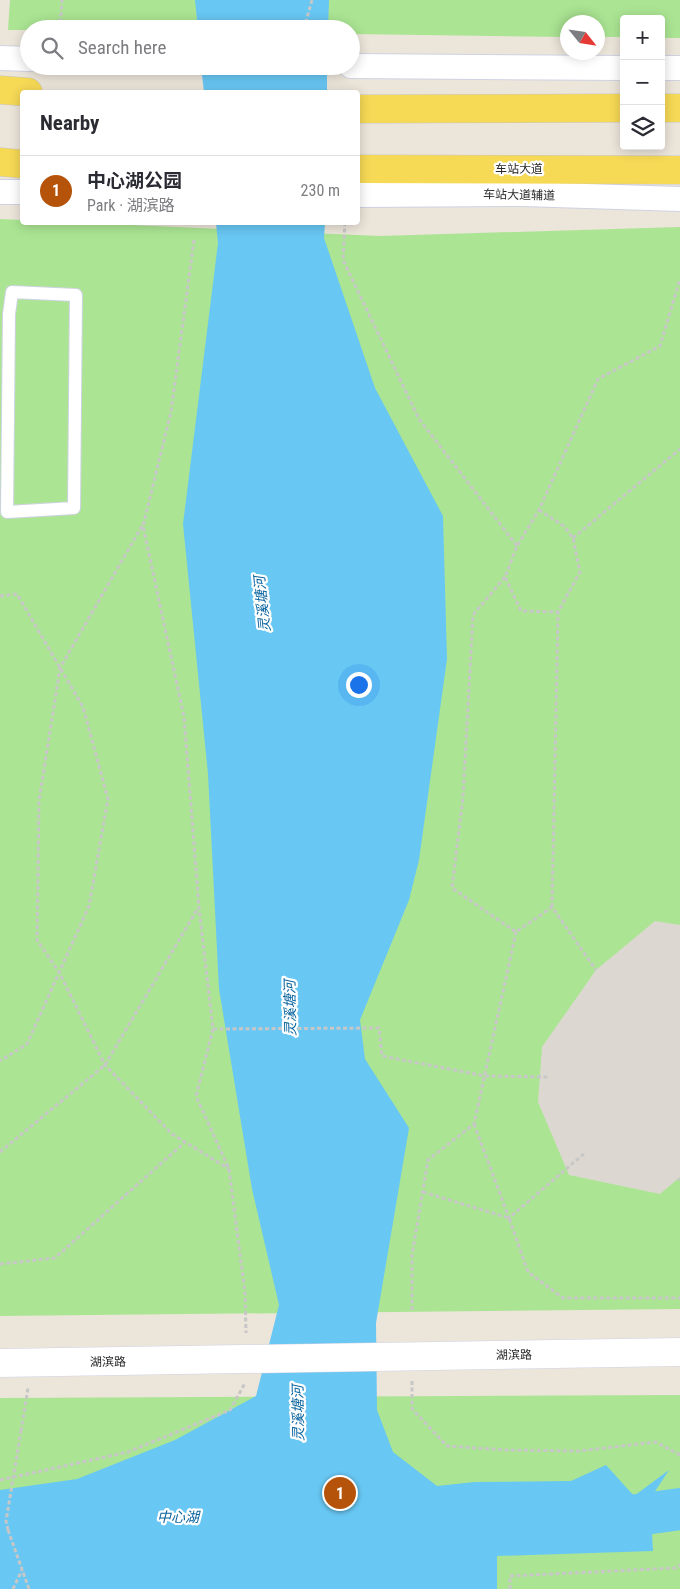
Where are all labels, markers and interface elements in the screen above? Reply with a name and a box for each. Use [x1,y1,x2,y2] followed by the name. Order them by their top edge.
[560,15,605,60] north arrow
[620,15,665,150] map controls
[620,15,665,60] button: +
[20,20,360,75] search box
[38,34,66,62] icon: search
[78,36,166,59] text: Search here
[620,60,665,105] button: −
[620,105,665,150] button: layers
[40,111,99,135] text: Nearby
[495,162,543,176] street label: 车站大道
[87,169,182,192] text: 中心湖公园
[52,181,60,200] text: 1
[301,181,340,200] text: 230 m
[483,187,555,203] street label: 车站大道辅道
[87,196,175,215] text: Park · 湖滨路
[251,572,273,633] water label: 灵溪塘河
[346,672,372,698] your location
[281,977,298,1036] water label: 灵溪塘河
[496,1348,532,1362] street label: 湖滨路
[90,1355,126,1369] street label: 湖滨路
[289,1382,306,1441] water label: 灵溪塘河
[324,1474,356,1512] pin: 1
[157,1509,201,1525] water label: 中心湖

